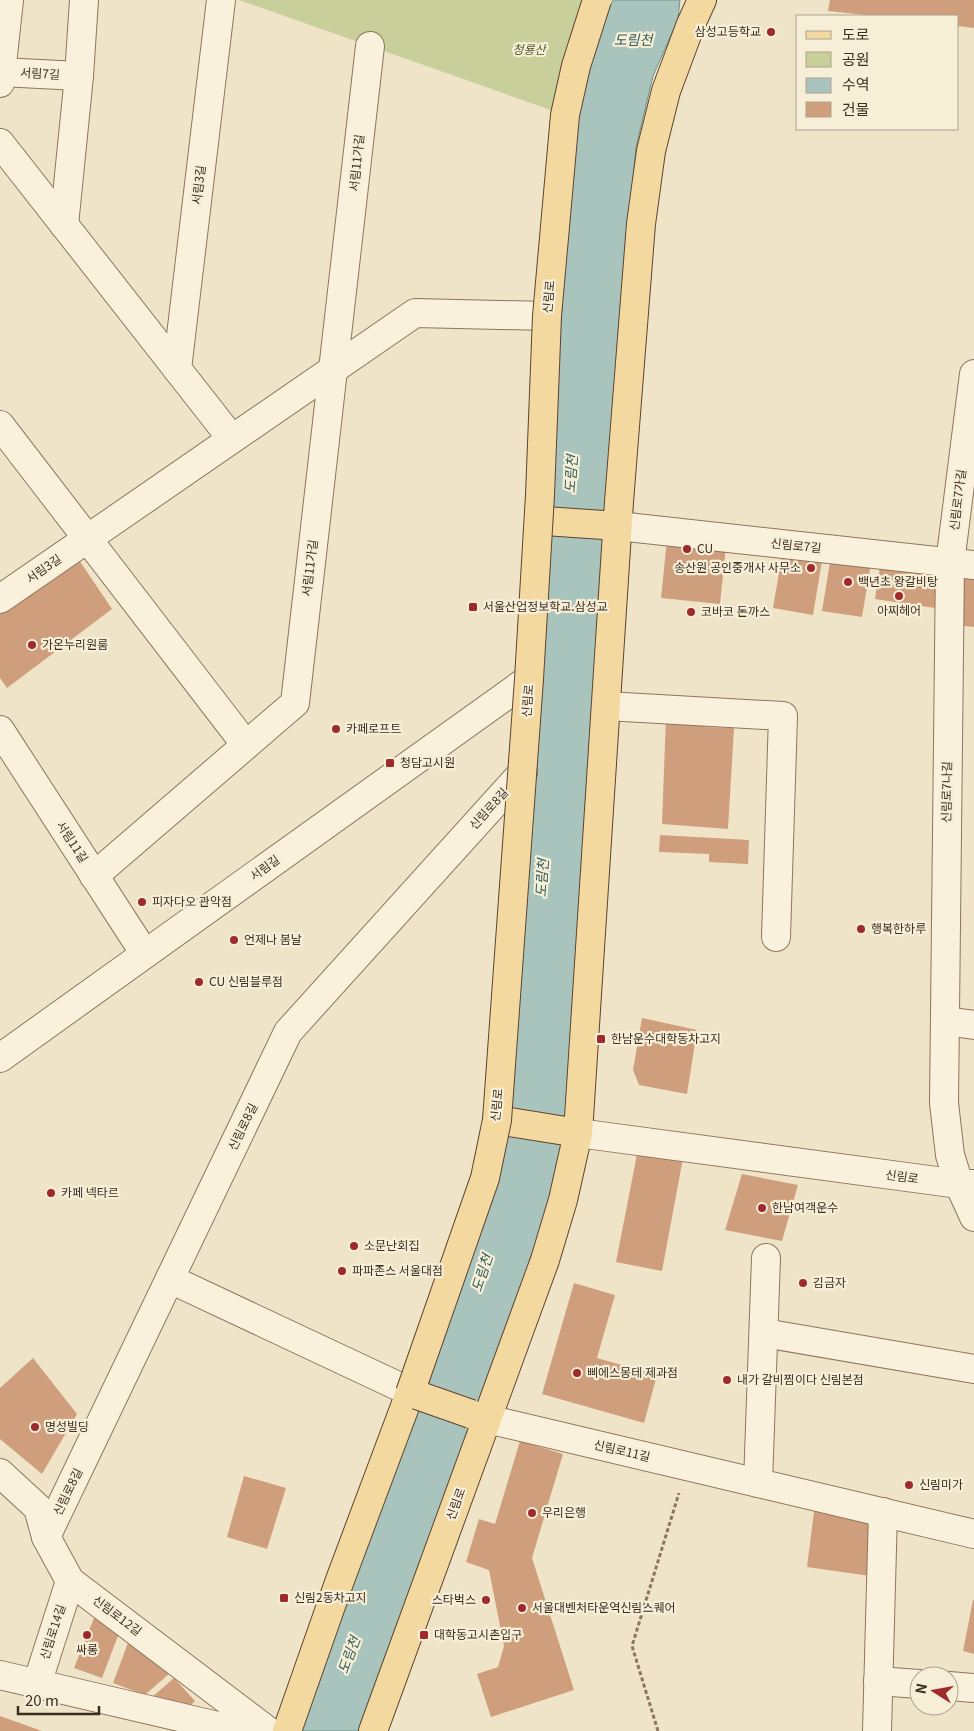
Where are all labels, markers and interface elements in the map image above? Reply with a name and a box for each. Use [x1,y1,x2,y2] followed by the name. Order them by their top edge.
[796,15,959,130] legend
[695,22,761,39] place label: 삼성고등학교
[842,23,870,44] text: 도로
[765,26,777,38] marker: 삼성고등학교
[614,29,653,49] water label: 도림천
[512,40,548,57] park label: 청룡산
[842,48,870,69] text: 공원
[20,63,60,82] street label: 서림7길
[842,73,870,94] text: 수역
[842,98,870,119] text: 건물
[344,133,367,192] street label: 서림11가길
[187,164,208,206] street label: 서림3길
[538,280,557,314] street label: 신림로
[559,453,581,494] water label: 도림천
[944,468,969,532] street label: 신림로7가길
[770,533,822,556] street label: 신림로7길
[297,538,320,597] street label: 서림11가길
[697,539,713,556] place label: CU
[681,543,693,555] marker: CU
[22,549,64,586] street label: 서림3길
[674,558,801,575] place label: 송산원 공인중개사 사무소
[805,562,817,574] marker: 송산원 공인중개사 사무소
[858,572,938,589] place label: 백년초 왕갈비탕
[842,576,854,588] marker: 백년초 왕갈비탕
[893,590,905,602] marker: 아찌헤어
[483,597,608,614] place label: 서울산업정보학교.삼성교
[467,601,479,613] marker: 서울산업정보학교.삼성교
[877,601,921,618] place label: 아찌헤어
[701,602,770,619] place label: 코바코 돈까스
[685,606,697,618] marker: 코바코 돈까스
[42,635,108,652] place label: 가온누리원룸
[26,639,38,651] marker: 가온누리원룸
[517,684,536,718] street label: 신림로
[346,719,401,736] place label: 카페로프트
[330,723,342,735] marker: 카페로프트
[400,753,455,770] place label: 청담고시원
[384,757,396,769] marker: 청담고시원
[936,761,955,823] street label: 신림로7나길
[465,783,511,833] street label: 신림로8길
[53,817,93,865] street label: 서림11길
[246,850,283,883] street label: 서림길
[530,857,552,898] water label: 도림천
[152,892,232,909] place label: 피자다오 관악점
[136,896,148,908] marker: 피자다오 관악점
[871,919,926,936] place label: 행복한하루
[855,923,867,935] marker: 행복한하루
[244,930,302,947] place label: 언제나 봄날
[228,934,240,946] marker: 언제나 봄날
[209,972,283,989] place label: CU 신림블루점
[193,976,205,988] marker: CU 신림블루점
[611,1029,721,1046] place label: 한남운수대학동차고지
[595,1033,607,1045] marker: 한남운수대학동차고지
[485,1087,506,1122] street label: 신림로
[223,1100,260,1153] street label: 신림로8길
[885,1165,920,1186] street label: 신림로
[61,1183,119,1200] place label: 카페 넥타르
[45,1187,57,1199] marker: 카페 넥타르
[772,1198,838,1215] place label: 한남여객운수
[756,1202,768,1214] marker: 한남여객운수
[364,1236,419,1253] place label: 소문난회집
[348,1240,360,1252] marker: 소문난회집
[466,1250,497,1294] water label: 도림천
[352,1261,443,1278] place label: 파파존스 서울대점
[336,1265,348,1277] marker: 파파존스 서울대점
[813,1273,846,1290] place label: 김금자
[797,1277,809,1289] marker: 김금자
[587,1363,678,1380] place label: 삐에스몽테 제과점
[571,1367,583,1379] marker: 삐에스몽테 제과점
[737,1370,864,1387] place label: 내가 갈비찜이다 신림본점
[721,1374,733,1386] marker: 내가 갈비찜이다 신림본점
[45,1417,89,1434] place label: 명성빌딩
[29,1421,41,1433] marker: 명성빌딩
[592,1435,652,1464] street label: 신림로11길
[48,1465,85,1518] street label: 신림로8길
[919,1475,963,1492] place label: 신림미가
[903,1479,915,1491] marker: 신림미가
[441,1485,468,1522] street label: 신림로
[542,1503,586,1520] place label: 우리은행
[526,1507,538,1519] marker: 우리은행
[294,1588,367,1605] place label: 신림2동차고지
[432,1590,476,1607] place label: 스타벅스
[90,1591,146,1639] street label: 신림로12길
[278,1592,290,1604] marker: 신림2동차고지
[480,1594,492,1606] marker: 스타벅스
[532,1598,676,1615] place label: 서울대벤처타운역신림스퀘어
[35,1602,69,1661] street label: 신림로14길
[516,1602,528,1614] marker: 서울대벤처타운역신림스퀘어
[434,1625,522,1642] place label: 대학동고시촌입구
[81,1629,93,1641] marker: 싸롱
[418,1629,430,1641] marker: 대학동고시촌입구
[332,1632,364,1676] water label: 도림천
[76,1640,98,1657] place label: 싸롱
[909,1666,959,1716] north arrow
[909,1681,931,1695] text: N
[18,1684,99,1716] scale bar
[25,1689,59,1710] text: 20 m

